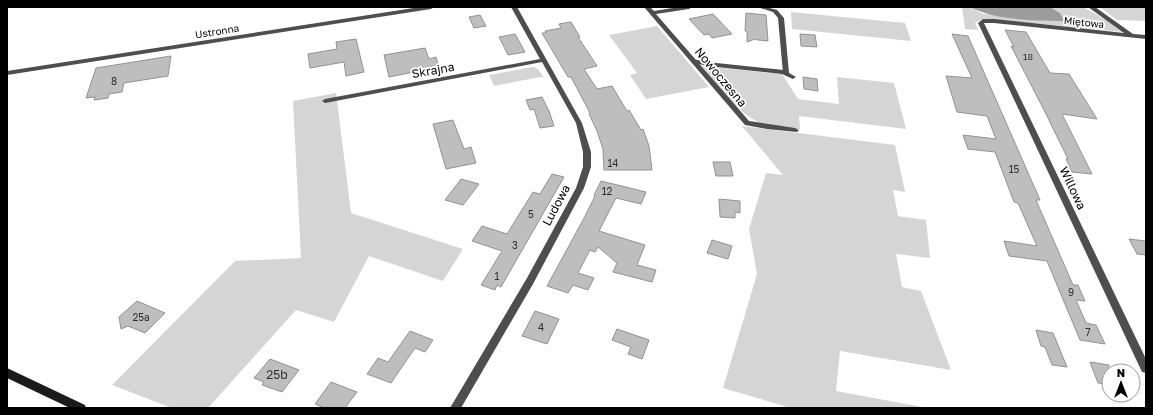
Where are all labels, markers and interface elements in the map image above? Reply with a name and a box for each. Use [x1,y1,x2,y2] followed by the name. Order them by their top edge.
[1063,14,1105,30] street label: Miętowa
[194,22,240,40] street label: Ustronna
[692,44,750,110] street label: Nowoczesna
[1023,51,1033,62] house number: 18
[410,59,456,81] street label: Skrajna
[111,75,117,87] house number: 8
[608,157,618,169] house number: 14
[1009,163,1020,175] house number: 15
[1057,164,1089,212] street label: Willowa
[539,182,573,228] street label: Ludowa
[602,185,613,197] house number: 12
[528,208,534,220] house number: 5
[512,239,518,251] house number: 3
[495,270,500,282] house number: 1
[1068,286,1074,298] house number: 9
[132,311,150,323] house number: 25a
[538,321,544,333] house number: 4
[1085,326,1091,338] house number: 7
[1101,363,1141,403] north arrow
[1117,366,1125,379] text: N
[266,367,288,382] house number: 25b

